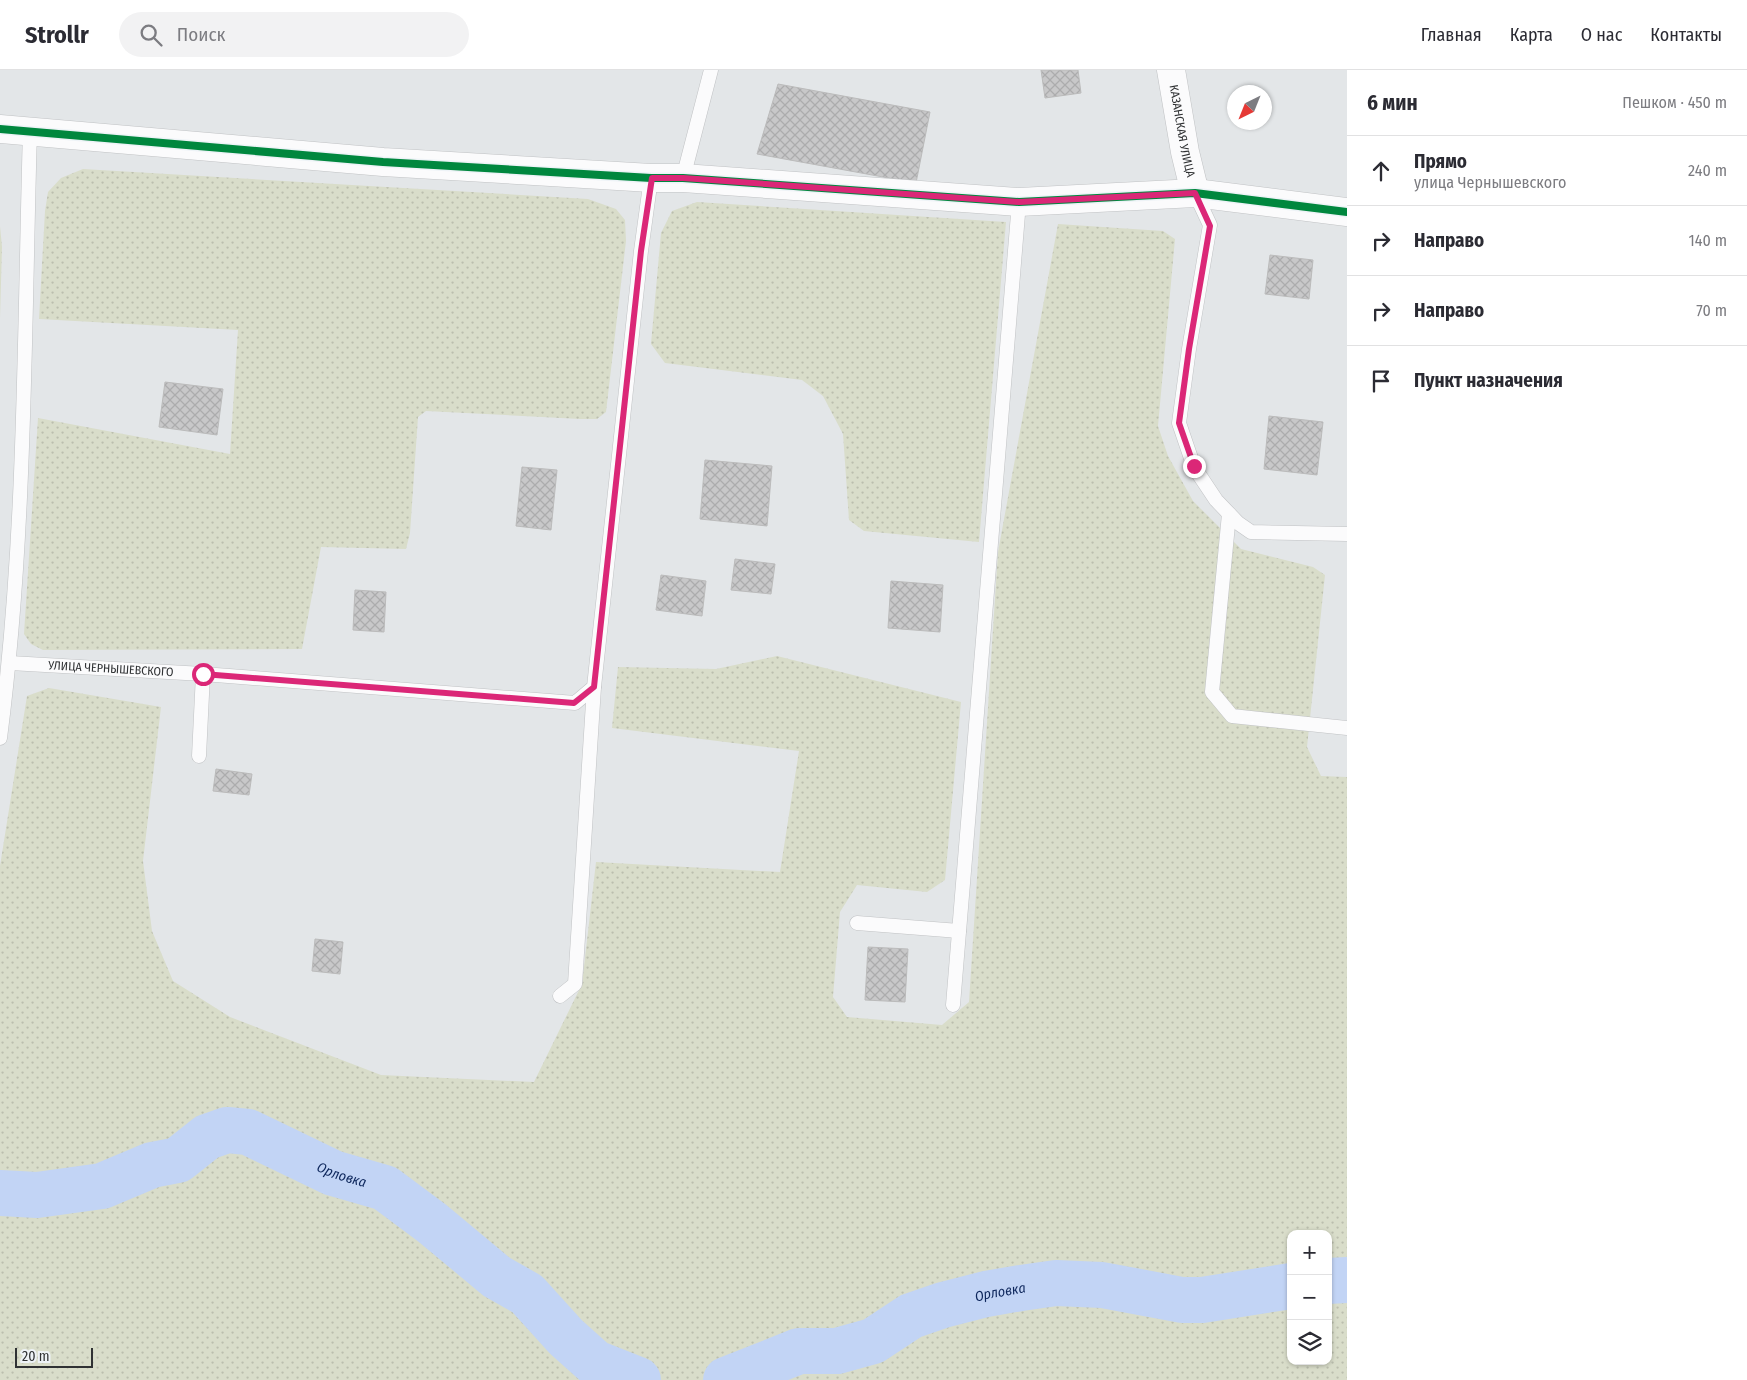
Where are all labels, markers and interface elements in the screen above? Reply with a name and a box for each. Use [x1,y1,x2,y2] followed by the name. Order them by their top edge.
[119,12,469,57] search box
[25,21,89,49] text: Strollr
[137,21,165,49] icon: search
[177,23,225,46] text: Поиск
[1421,24,1482,46] text: Главная
[1510,24,1553,46] text: Карта
[1581,24,1622,46] text: О нас
[1650,24,1722,46] text: Контакты
[1167,84,1198,179] street label: КАЗАНСКАЯ УЛИЦА
[1227,85,1272,130] north arrow
[1367,90,1418,116] text: 6 мин
[1622,93,1727,112] text: Пешком · 450 m
[1414,150,1467,173] text: Прямо
[1367,157,1395,185] icon: ahead
[1688,161,1727,180] text: 240 m
[1414,173,1566,192] text: улица Чернышевского
[1367,227,1395,255] icon: right
[1414,229,1484,252] text: Направо
[1689,231,1727,250] text: 140 m
[1367,297,1395,325] icon: right
[1414,299,1484,322] text: Направо
[1696,301,1727,320] text: 70 m
[1367,367,1395,395] icon: arrive
[1414,369,1563,392] text: Пункт назначения
[1183,455,1206,478] route end
[47,658,174,679] street label: УЛИЦА ЧЕРНЫШЕВСКОГО
[192,663,215,686] route start
[314,1158,369,1191] water label: Орловка
[1287,1230,1332,1365] map controls
[1287,1230,1332,1275] button: +
[1287,1275,1332,1320] button: −
[973,1279,1027,1305] water label: Орловка
[1287,1320,1332,1365] button: layers
[15,1345,92,1368] scale bar
[22,1348,50,1365] text: 20 m

